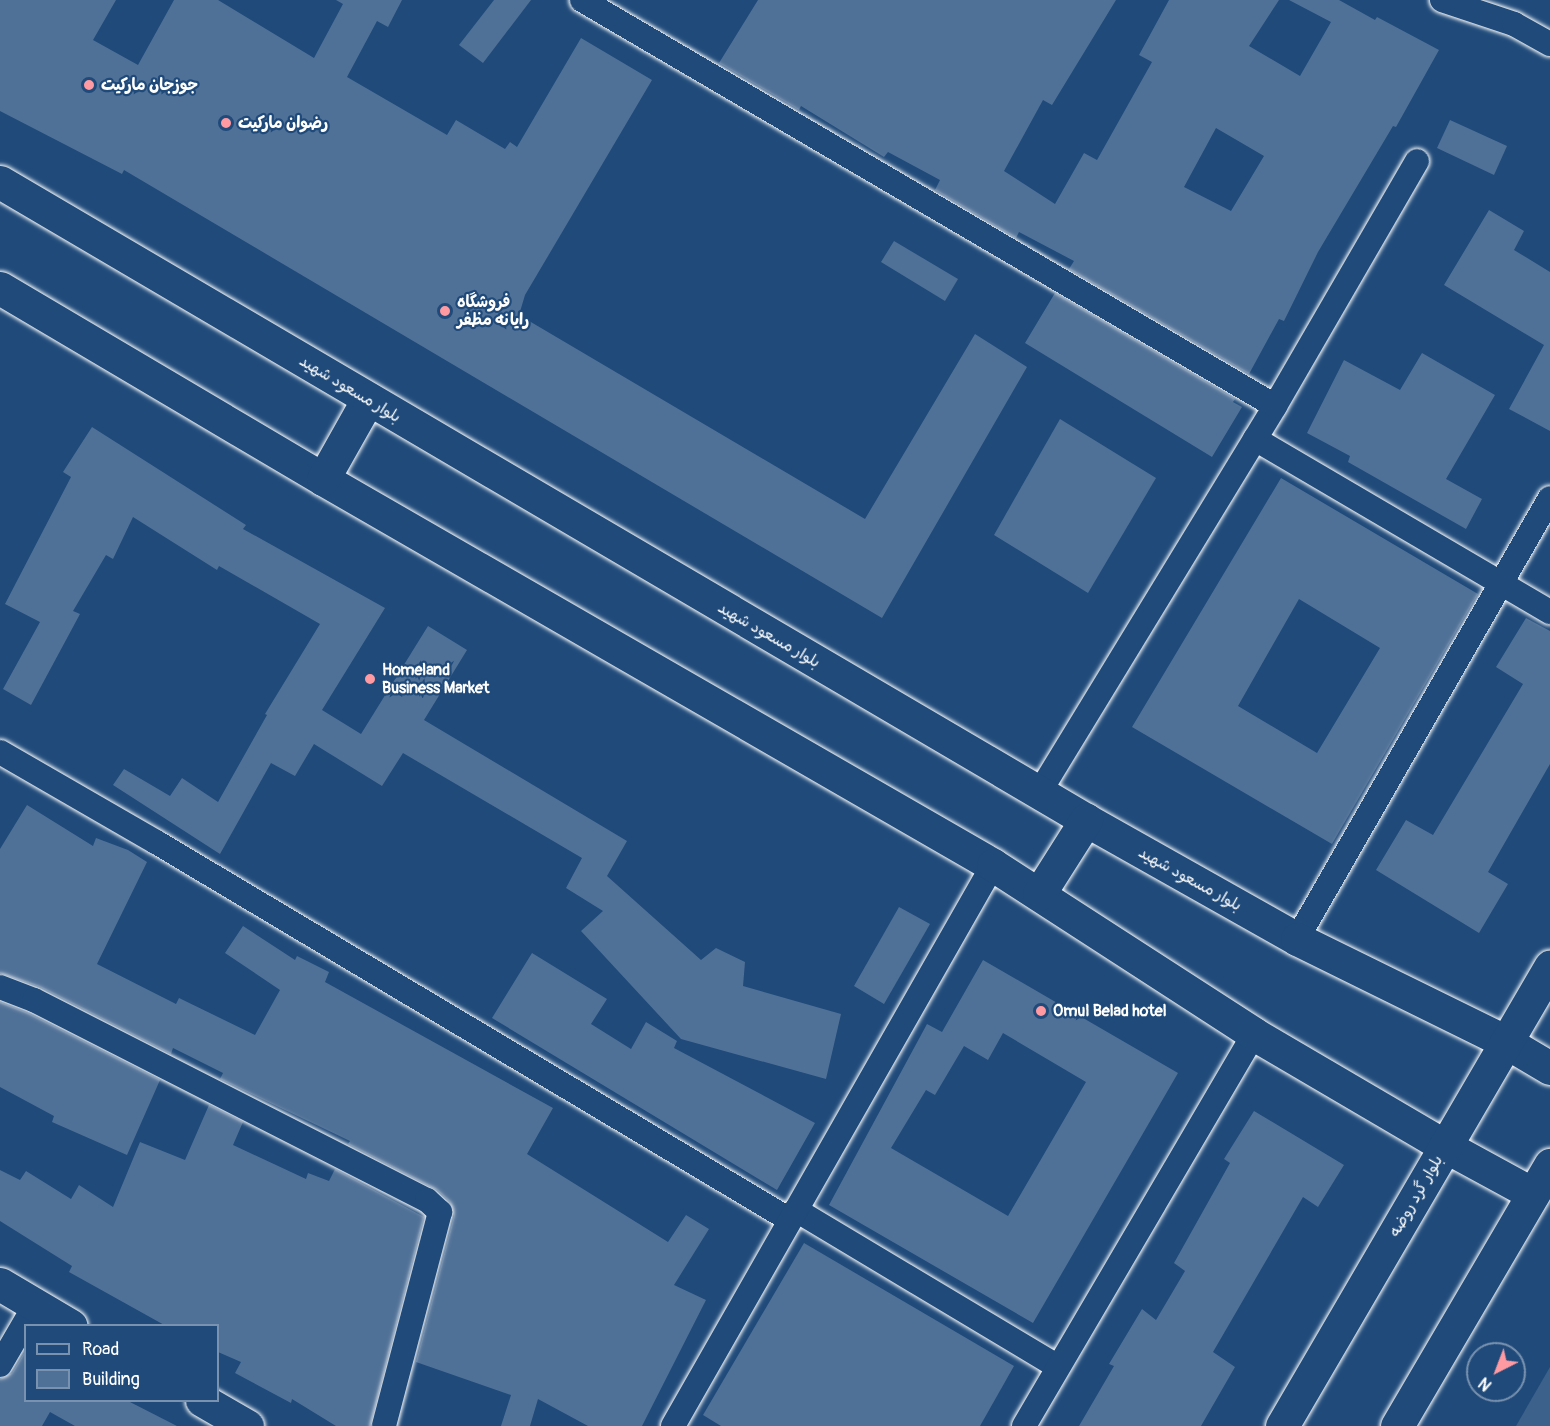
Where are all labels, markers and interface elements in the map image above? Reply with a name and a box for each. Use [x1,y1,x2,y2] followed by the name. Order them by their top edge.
[101,75,198,95] place label: جوزجان مارکیت
[82,78,96,92] marker: جوزجان مارکیت
[238,113,328,133] place label: رضوان مارکیت
[219,116,233,130] marker: رضوان مارکیت
[457,292,529,330] place label: فروشگاه رایانه مظفر
[438,304,452,318] marker: فروشگاه رایانه مظفر
[296,351,404,427] street label: بلوار مسعود شهید
[714,598,824,672] street label: بلوار مسعود شهید
[382,660,489,698] place label: Homeland Business Market
[363,672,377,686] marker: Homeland Business Market
[1135,843,1245,915] street label: بلوار مسعود شهید
[1053,1001,1166,1021] place label: Omul Belad hotel
[1034,1004,1048,1018] marker: Omul Belad hotel
[1385,1152,1447,1240] street label: بلوار گرد روضه
[24,1324,219,1402] legend
[82,1338,119,1361] text: Road
[1466,1342,1526,1402] north arrow
[82,1368,140,1391] text: Building
[1475,1373,1496,1395] text: N

